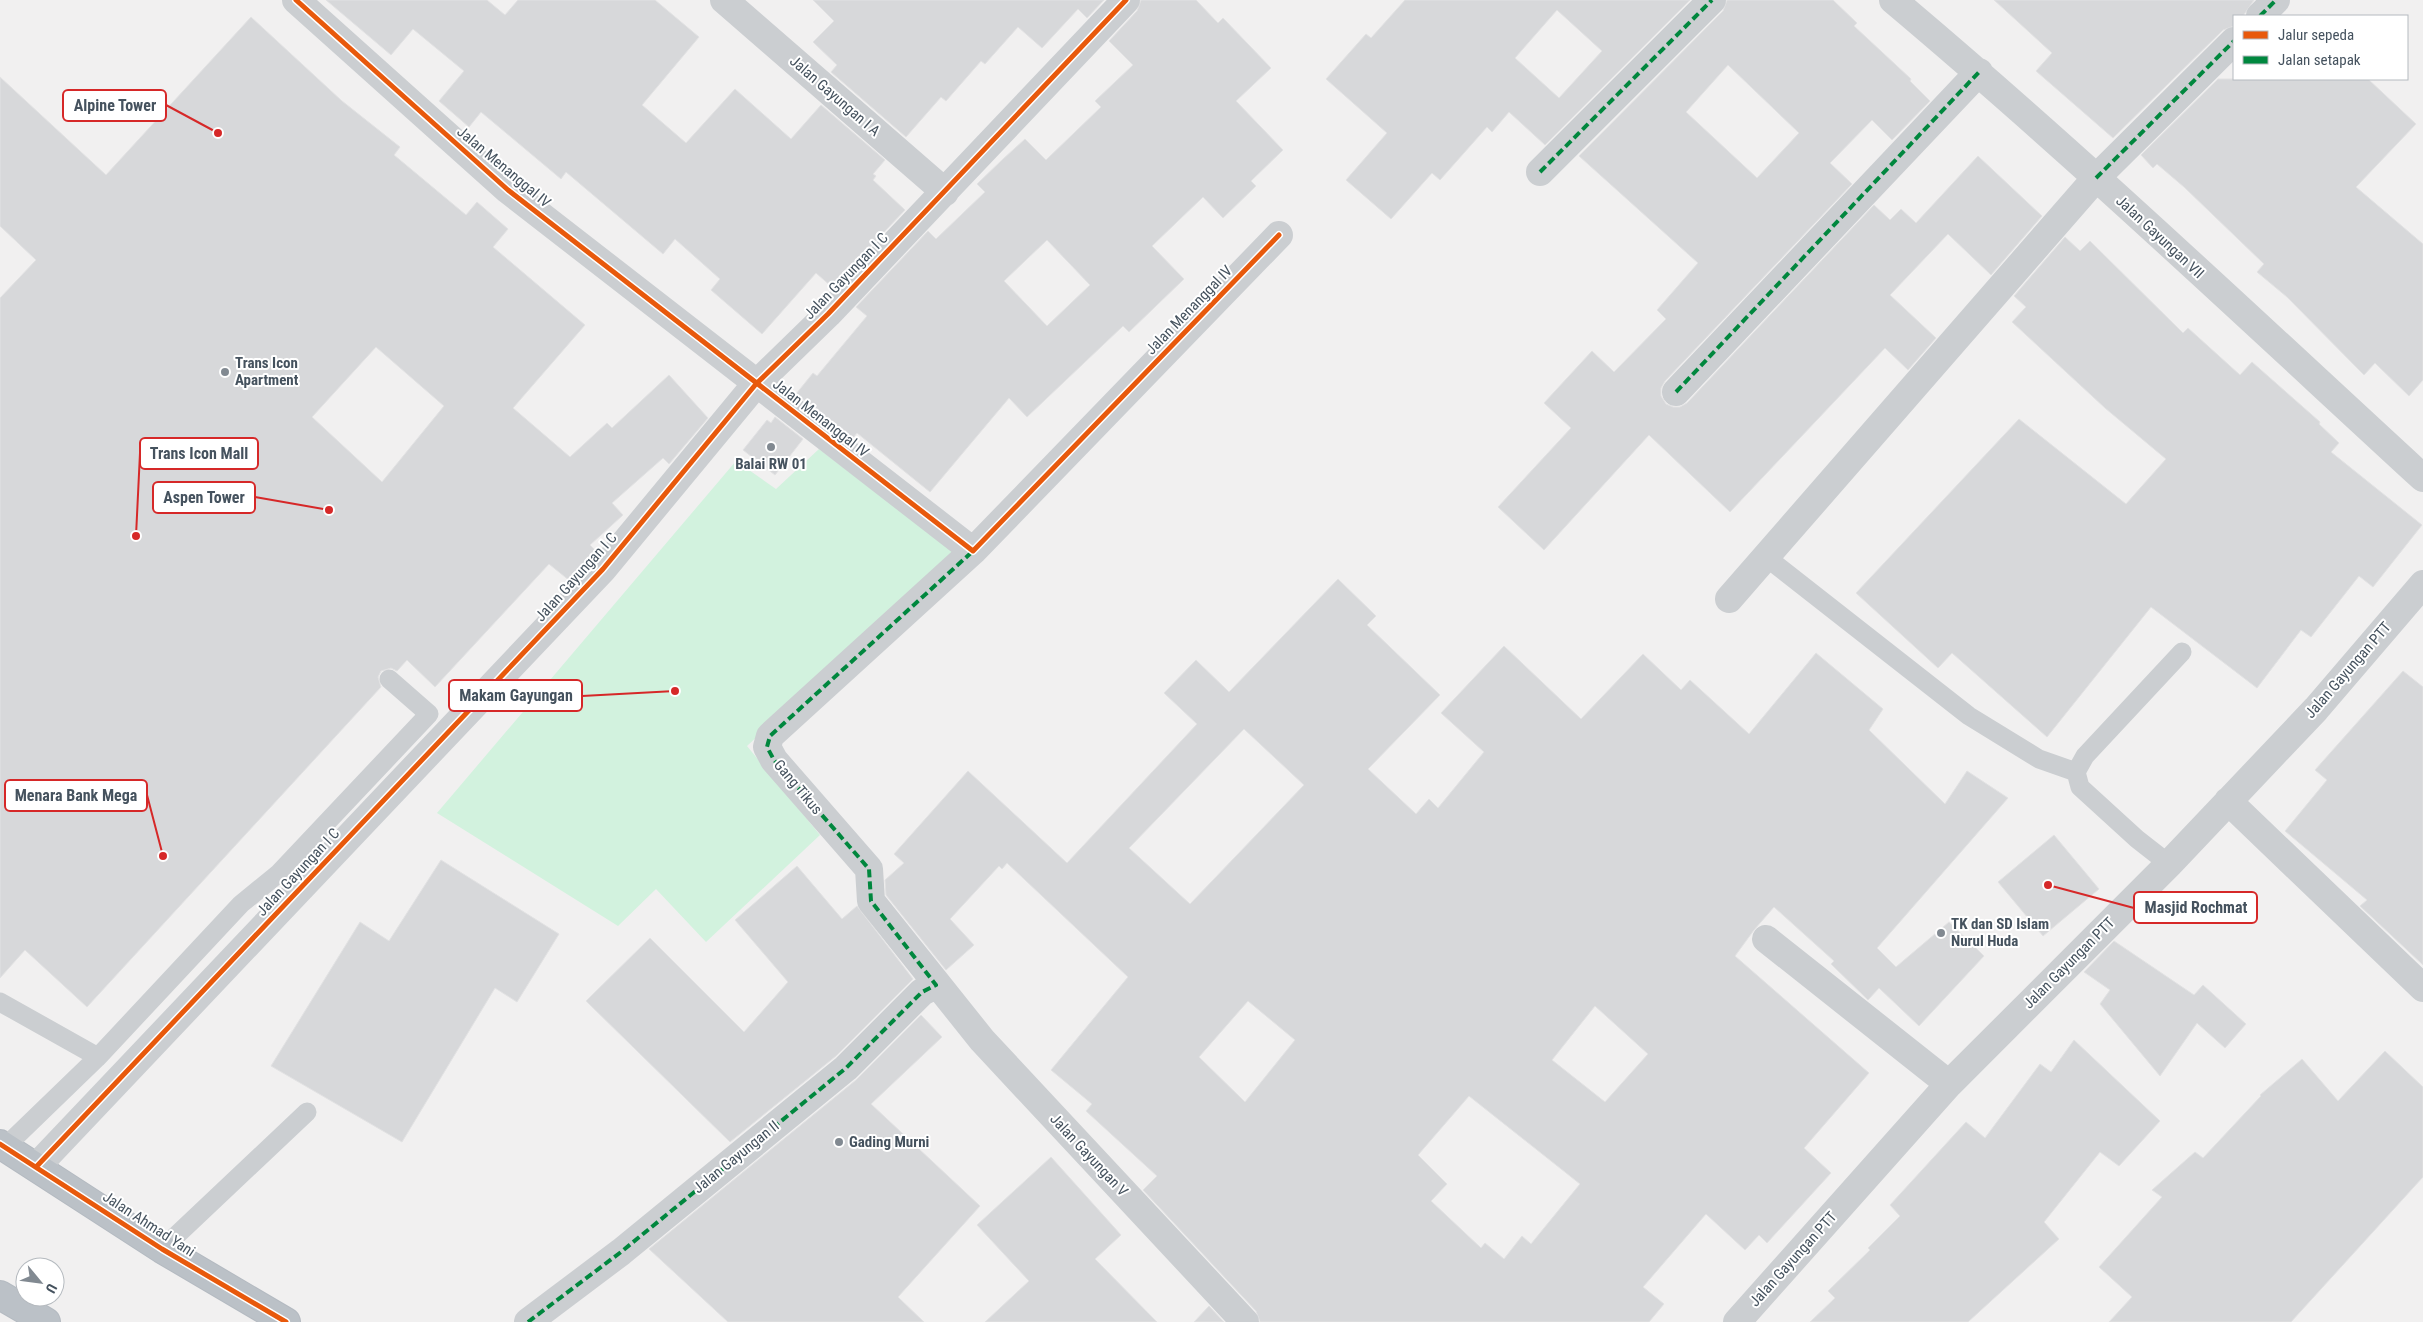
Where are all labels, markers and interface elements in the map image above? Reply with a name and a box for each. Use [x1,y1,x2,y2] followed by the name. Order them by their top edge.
[2233,15,2408,80] legend
[2278,26,2354,44] text: Jalur sepeda
[2278,51,2361,69] text: Jalan setapak
[786,52,884,140] street label: Jalan Gayungan I A
[63,90,166,121] callout: Alpine Tower
[74,96,156,115] text: Alpine Tower
[453,123,555,212] street label: Jalan Menanggal IV
[2112,192,2208,282] street label: Jalan Gayungan VII
[800,229,892,323] street label: Jalan Gayungan I C
[1142,261,1236,358] street label: Jalan Menanggal IV
[235,354,299,389] place label: Trans Icon Apartment
[219,366,231,378] marker: Trans Icon Apartment
[769,375,873,461] street label: Jalan Menanggal IV
[140,438,258,469] callout: Trans Icon Mall
[765,441,777,453] marker: Balai RW 01
[150,444,248,463] text: Trans Icon Mall
[735,455,807,473] place label: Balai RW 01
[153,482,255,513] callout: Aspen Tower
[163,488,245,507] text: Aspen Tower
[531,529,621,625] street label: Jalan Gayungan I C
[2301,618,2395,722] street label: Jalan Gayungan PTT
[449,680,582,711] callout: Makam Gayungan
[459,686,573,705] text: Makam Gayungan
[770,756,826,818] street label: Gang Tikus
[5,780,147,811] callout: Menara Bank Mega
[15,786,138,805] text: Menara Bank Mega
[253,824,343,920] street label: Jalan Gayungan I C
[2134,892,2257,923] callout: Masjid Rochmat
[2145,898,2248,917] text: Masjid Rochmat
[2020,913,2119,1012] street label: Jalan Gayungan PTT
[1951,915,2049,950] place label: TK dan SD Islam Nurul Huda
[1935,927,1947,939] marker: TK dan SD Islam Nurul Huda
[1046,1110,1132,1200] street label: Jalan Gayungan V
[689,1117,783,1197] street label: Jalan Gayungan II
[849,1133,929,1151] place label: Gading Murni
[833,1136,845,1148] marker: Gading Murni
[100,1188,198,1260] street label: Jalan Ahmad Yani
[1746,1208,1841,1310] street label: Jalan Gayungan PTT
[15,1257,65,1307] north arrow
[42,1281,60,1296] text: U

